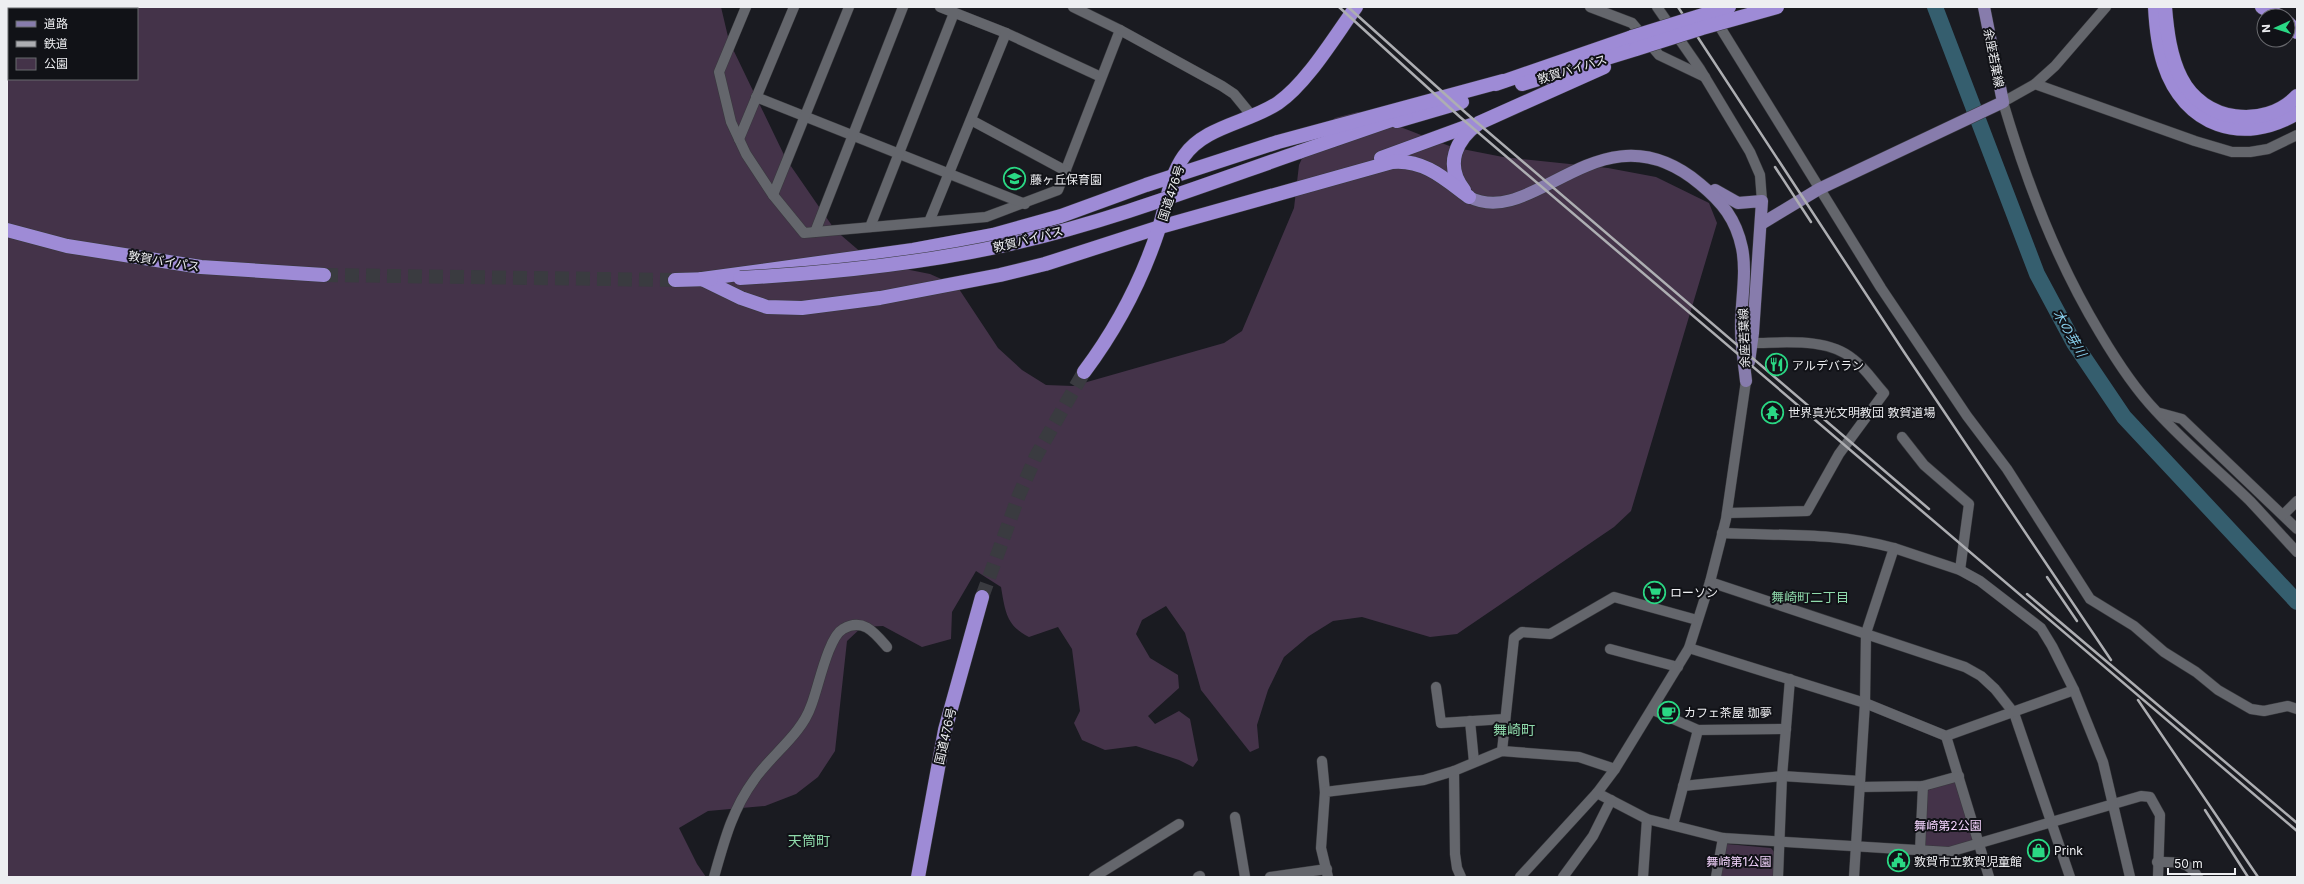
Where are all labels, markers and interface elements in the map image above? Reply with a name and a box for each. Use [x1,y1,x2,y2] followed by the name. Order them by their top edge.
[8,8,138,80] legend
[2256,8,2296,48] north arrow
[44,16,68,31] text: 道路
[2259,24,2273,33] text: N
[1981,27,2007,89] street label: 余座若葉線
[44,36,68,51] text: 鉄道
[1535,51,1609,87] street label: 敦賀バイパス
[44,56,68,71] text: 公園
[1155,163,1187,223] street label: 国道476号
[1002,166,1028,192] school or university icon: 藤ヶ丘保育園
[1030,172,1102,187] place label: 藤ヶ丘保育園
[991,223,1065,255] street label: 敦賀バイパス
[127,248,201,274] street label: 敦賀バイパス
[2050,306,2091,361] water label: 木の芽川
[1735,308,1753,368] street label: 余座若葉線
[1764,352,1790,378] restaurant icon: アルデバラン
[1792,358,1864,373] place label: アルデバラン
[1759,399,1785,425] temple icon: 世界真光文明教団 敦賀道場
[1788,405,1935,420] place label: 世界真光文明教団 敦賀道場
[1641,579,1667,605] supermarket icon: ローソン
[1670,585,1718,600] place label: ローソン
[1771,589,1849,605] district label: 舞崎町二丁目
[1656,699,1682,725] cafe icon: カフェ茶屋 珈夢
[1684,705,1771,720] place label: カフェ茶屋 珈夢
[931,706,959,766] street label: 国道476号
[1493,721,1535,738] district label: 舞崎町
[1914,818,1982,833] park label: 舞崎第2公園
[788,832,830,849] district label: 天筒町
[2026,837,2052,863] shop icon: Prink
[2054,843,2083,858] place label: Prink
[1885,848,1911,874] public building icon: 敦賀市立敦賀児童館
[2168,850,2235,876] scale bar
[1707,854,1771,869] park label: 舞崎第1公園
[1914,854,2022,869] place label: 敦賀市立敦賀児童館
[2174,856,2203,871] text: 50 m

